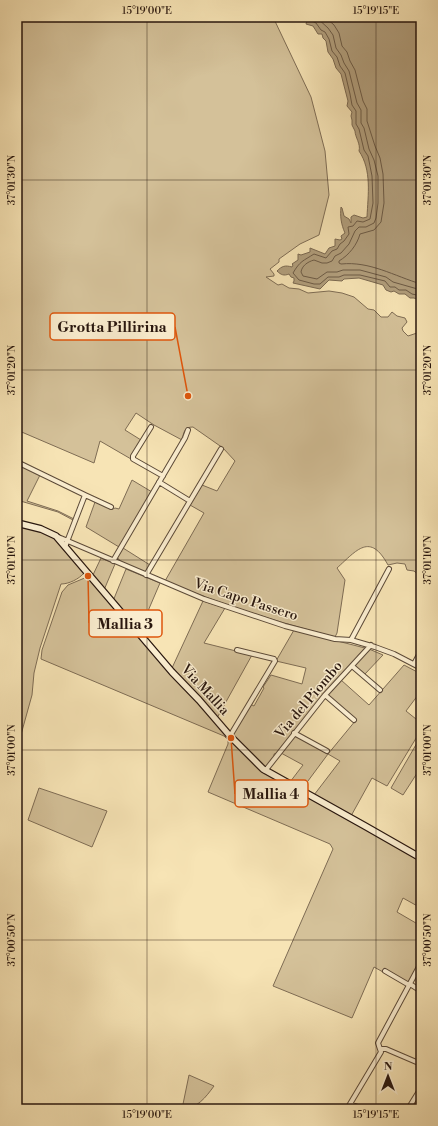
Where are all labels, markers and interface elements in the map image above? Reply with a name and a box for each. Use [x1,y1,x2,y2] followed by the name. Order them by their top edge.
[122,5,172,17] text: 15°19'00"E
[353,5,399,17] text: 15°19'15"E
[6,154,18,205] text: 37°01'30"N
[422,154,434,205] text: 37°01'30"N
[50,313,175,340] callout: Grotta Pillirina
[57,318,168,337] text: Grotta Pillirina
[6,344,18,395] text: 37°01'20"N
[422,344,434,395] text: 37°01'20"N
[6,535,18,584] text: 37°01'10"N
[422,535,434,584] text: 37°01'10"N
[191,574,300,625] street label: Via Capo Passero
[89,610,162,637] callout: Mallia 3
[97,615,153,634] text: Mallia 3
[271,657,347,743] street label: Via del Piombo
[176,660,234,720] street label: Via Mallia
[6,724,18,776] text: 37°01'00"N
[422,724,434,776] text: 37°01'00"N
[235,780,308,807] callout: Mallia 4
[242,785,300,804] text: Mallia 4
[6,913,18,967] text: 37°00'50"N
[422,913,434,967] text: 37°00'50"N
[368,1056,408,1096] north arrow
[384,1060,393,1074] text: N
[122,1109,172,1121] text: 15°19'00"E
[353,1109,399,1121] text: 15°19'15"E

